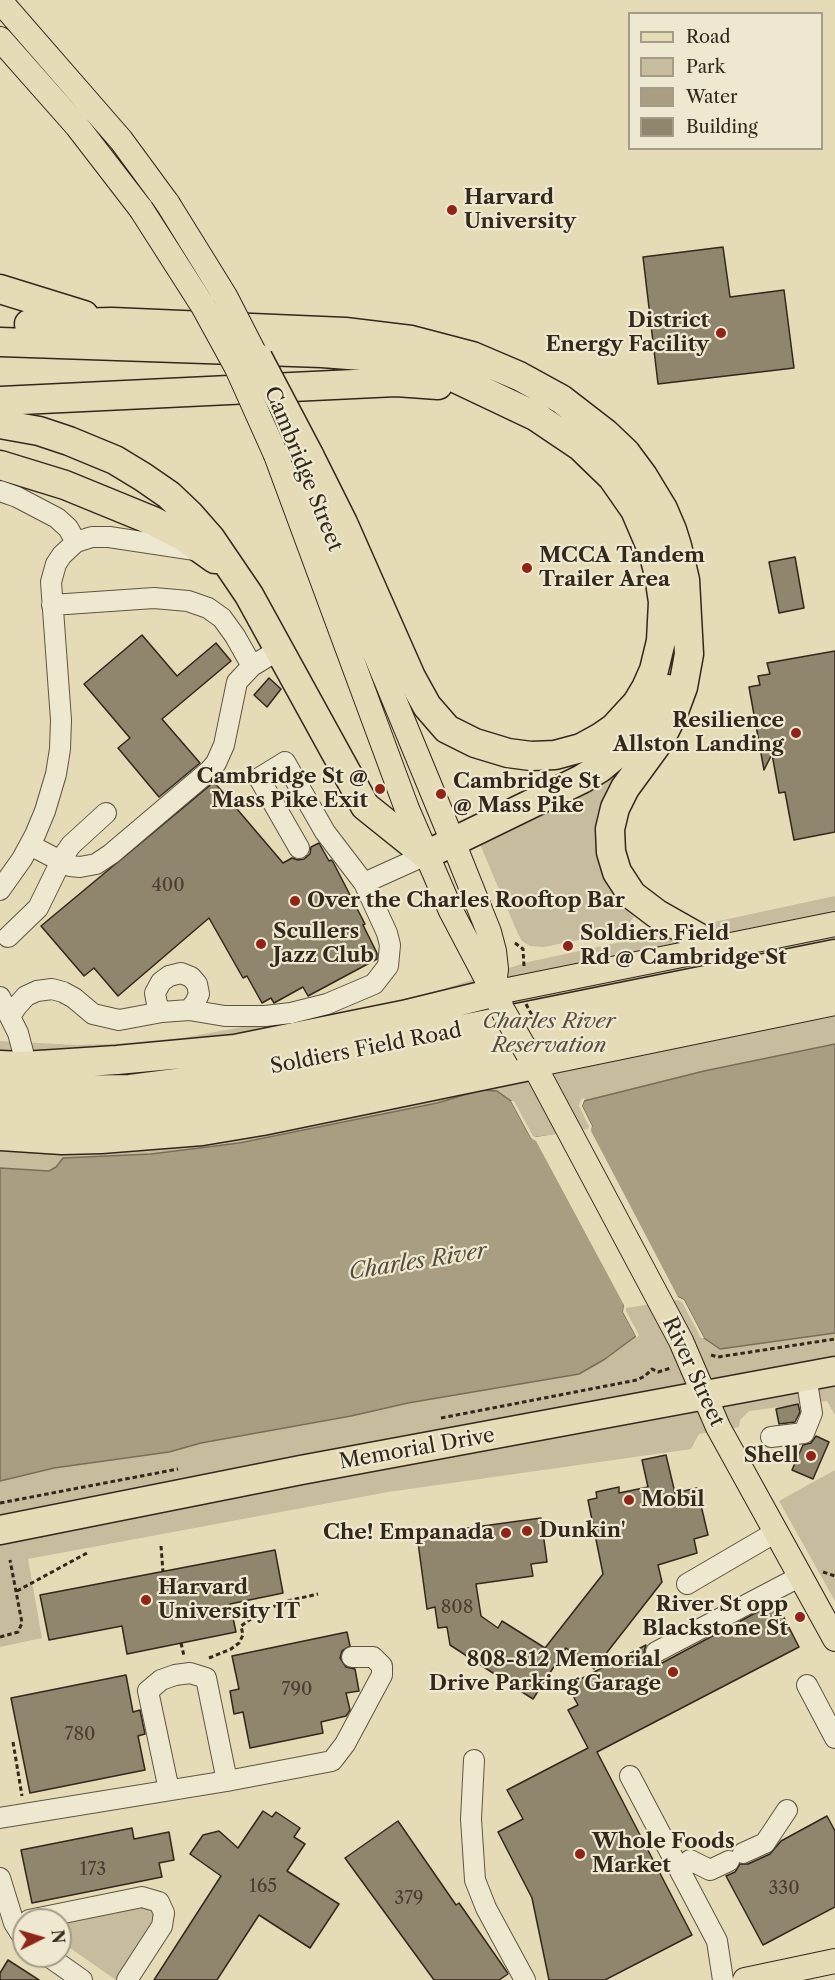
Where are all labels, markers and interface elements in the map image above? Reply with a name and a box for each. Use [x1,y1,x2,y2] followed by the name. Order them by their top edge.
[628,12,823,150] legend
[686,26,731,48] text: Road
[686,56,725,78] text: Park
[686,86,738,108] text: Water
[686,116,758,138] text: Building
[464,185,576,235] place label: Harvard University
[445,203,459,217] marker: Harvard University
[545,308,709,358] place label: District Energy Facility
[714,326,728,340] marker: District Energy Facility
[258,383,348,555] street label: Cambridge Street
[539,543,705,593] place label: MCCA Tandem Trailer Area
[520,561,534,575] marker: MCCA Tandem Trailer Area
[613,708,784,758] place label: Resilience Allston Landing
[789,726,803,740] marker: Resilience Allston Landing
[197,764,368,814] place label: Cambridge St @ Mass Pike Exit
[453,769,600,819] place label: Cambridge St @ Mass Pike
[373,782,387,796] marker: Cambridge St @ Mass Pike Exit
[434,787,448,801] marker: Cambridge St @ Mass Pike
[151,875,185,897] house number: 400
[307,888,625,914] place label: Over the Charles Rooftop Bar
[288,894,302,908] marker: Over the Charles Rooftop Bar
[273,919,374,969] place label: Scullers Jazz Club
[580,921,787,971] place label: Soldiers Field Rd @ Cambridge St
[254,937,268,951] marker: Scullers Jazz Club
[561,939,575,953] marker: Soldiers Field Rd @ Cambridge St
[482,1009,616,1059] park label: Charles River Reservation
[268,1018,464,1080] street label: Soldiers Field Road
[347,1238,489,1286] water label: Charles River
[657,1313,729,1431] street label: River Street
[337,1423,497,1475] street label: Memorial Drive
[744,1443,799,1469] place label: Shell
[804,1449,818,1463] marker: Shell
[641,1487,705,1513] place label: Mobil
[622,1493,636,1507] marker: Mobil
[539,1518,625,1544] place label: Dunkin'
[323,1520,494,1546] place label: Che! Empanada
[520,1524,534,1538] marker: Dunkin'
[499,1526,513,1540] marker: Che! Empanada
[158,1575,300,1625] place label: Harvard University IT
[642,1592,788,1642] place label: River St opp Blackstone St
[139,1593,153,1607] marker: Harvard University IT
[441,1597,473,1619] house number: 808
[793,1610,807,1624] marker: River St opp Blackstone St
[429,1647,661,1697] place label: 808-812 Memorial Drive Parking Garage
[666,1665,680,1679] marker: 808-812 Memorial Drive Parking Garage
[282,1679,312,1701] house number: 790
[65,1724,95,1746] house number: 780
[592,1829,735,1879] place label: Whole Foods Market
[573,1847,587,1861] marker: Whole Foods Market
[80,1859,106,1881] house number: 173
[249,1876,277,1898] house number: 165
[768,1878,800,1900] house number: 330
[394,1888,424,1910] house number: 379
[12,1908,72,1968] north arrow
[47,1929,69,1944] text: N

